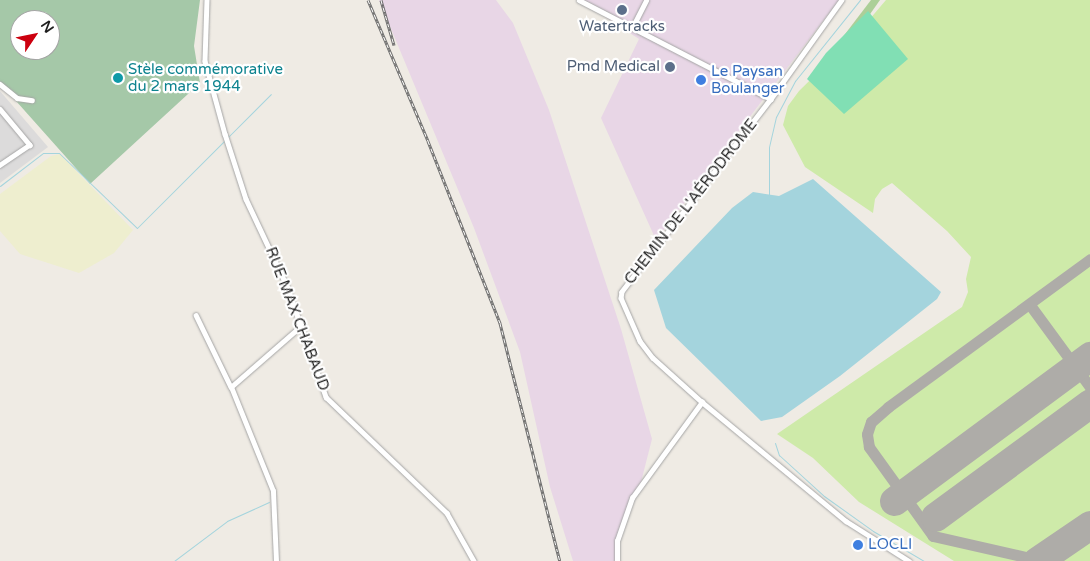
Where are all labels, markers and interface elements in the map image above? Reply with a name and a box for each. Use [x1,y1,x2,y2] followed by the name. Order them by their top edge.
[616,4,628,16] marker: Watertracks
[10,10,60,60] north arrow
[37,17,57,36] text: N
[579,18,665,36] place label: Watertracks
[567,58,660,76] place label: Pmd Medical
[128,60,283,95] place label: Stèle commémorative du 2 mars 1944
[664,61,676,73] marker: Pmd Medical
[711,62,785,97] place label: Le Paysan Boulanger
[112,72,124,84] marker: Stèle commémorative du 2 mars 1944
[695,74,707,86] marker: Le Paysan Boulanger
[621,116,761,288] street label: CHEMIN DE L'AÉRODROME
[261,245,333,393] street label: RUE MAX CHABAUD
[868,536,912,554] place label: LOCLI
[852,539,864,551] marker: LOCLI

